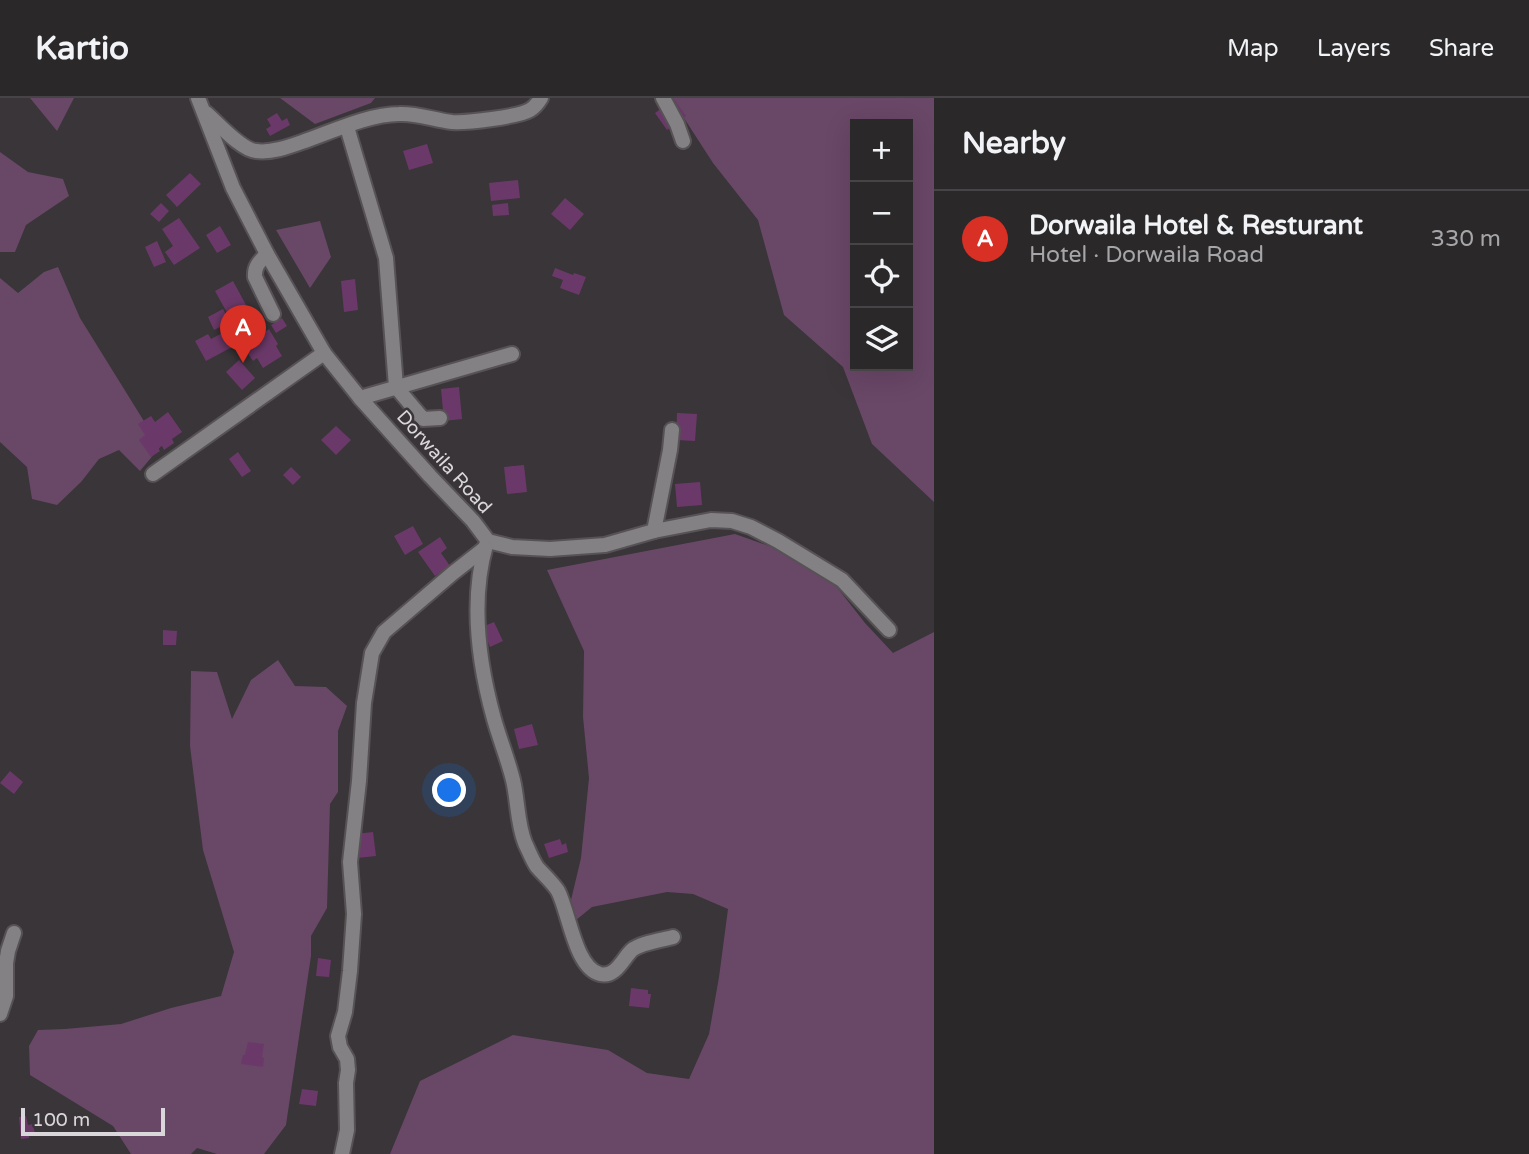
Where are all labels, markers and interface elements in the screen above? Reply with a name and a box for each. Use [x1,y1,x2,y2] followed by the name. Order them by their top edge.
[35,29,129,68] text: Kartio
[1227,34,1279,63] text: Map
[1317,34,1391,63] text: Layers
[1429,34,1494,63] text: Share
[850,119,913,371] map controls
[850,119,913,182] button: +
[962,125,1066,162] text: Nearby
[850,182,913,245] button: −
[1029,210,1363,241] text: Dorwaila Hotel & Resturant
[976,225,994,253] text: A
[1431,225,1501,253] text: 330 m
[1029,241,1264,269] text: Hotel · Dorwaila Road
[850,245,913,308] button: locate
[220,305,266,363] pin: A
[850,308,913,371] button: layers
[392,406,496,518] street label: Dorwaila Road
[432,773,466,807] your location
[21,1105,164,1137] scale bar
[32,1109,90,1131] text: 100 m

